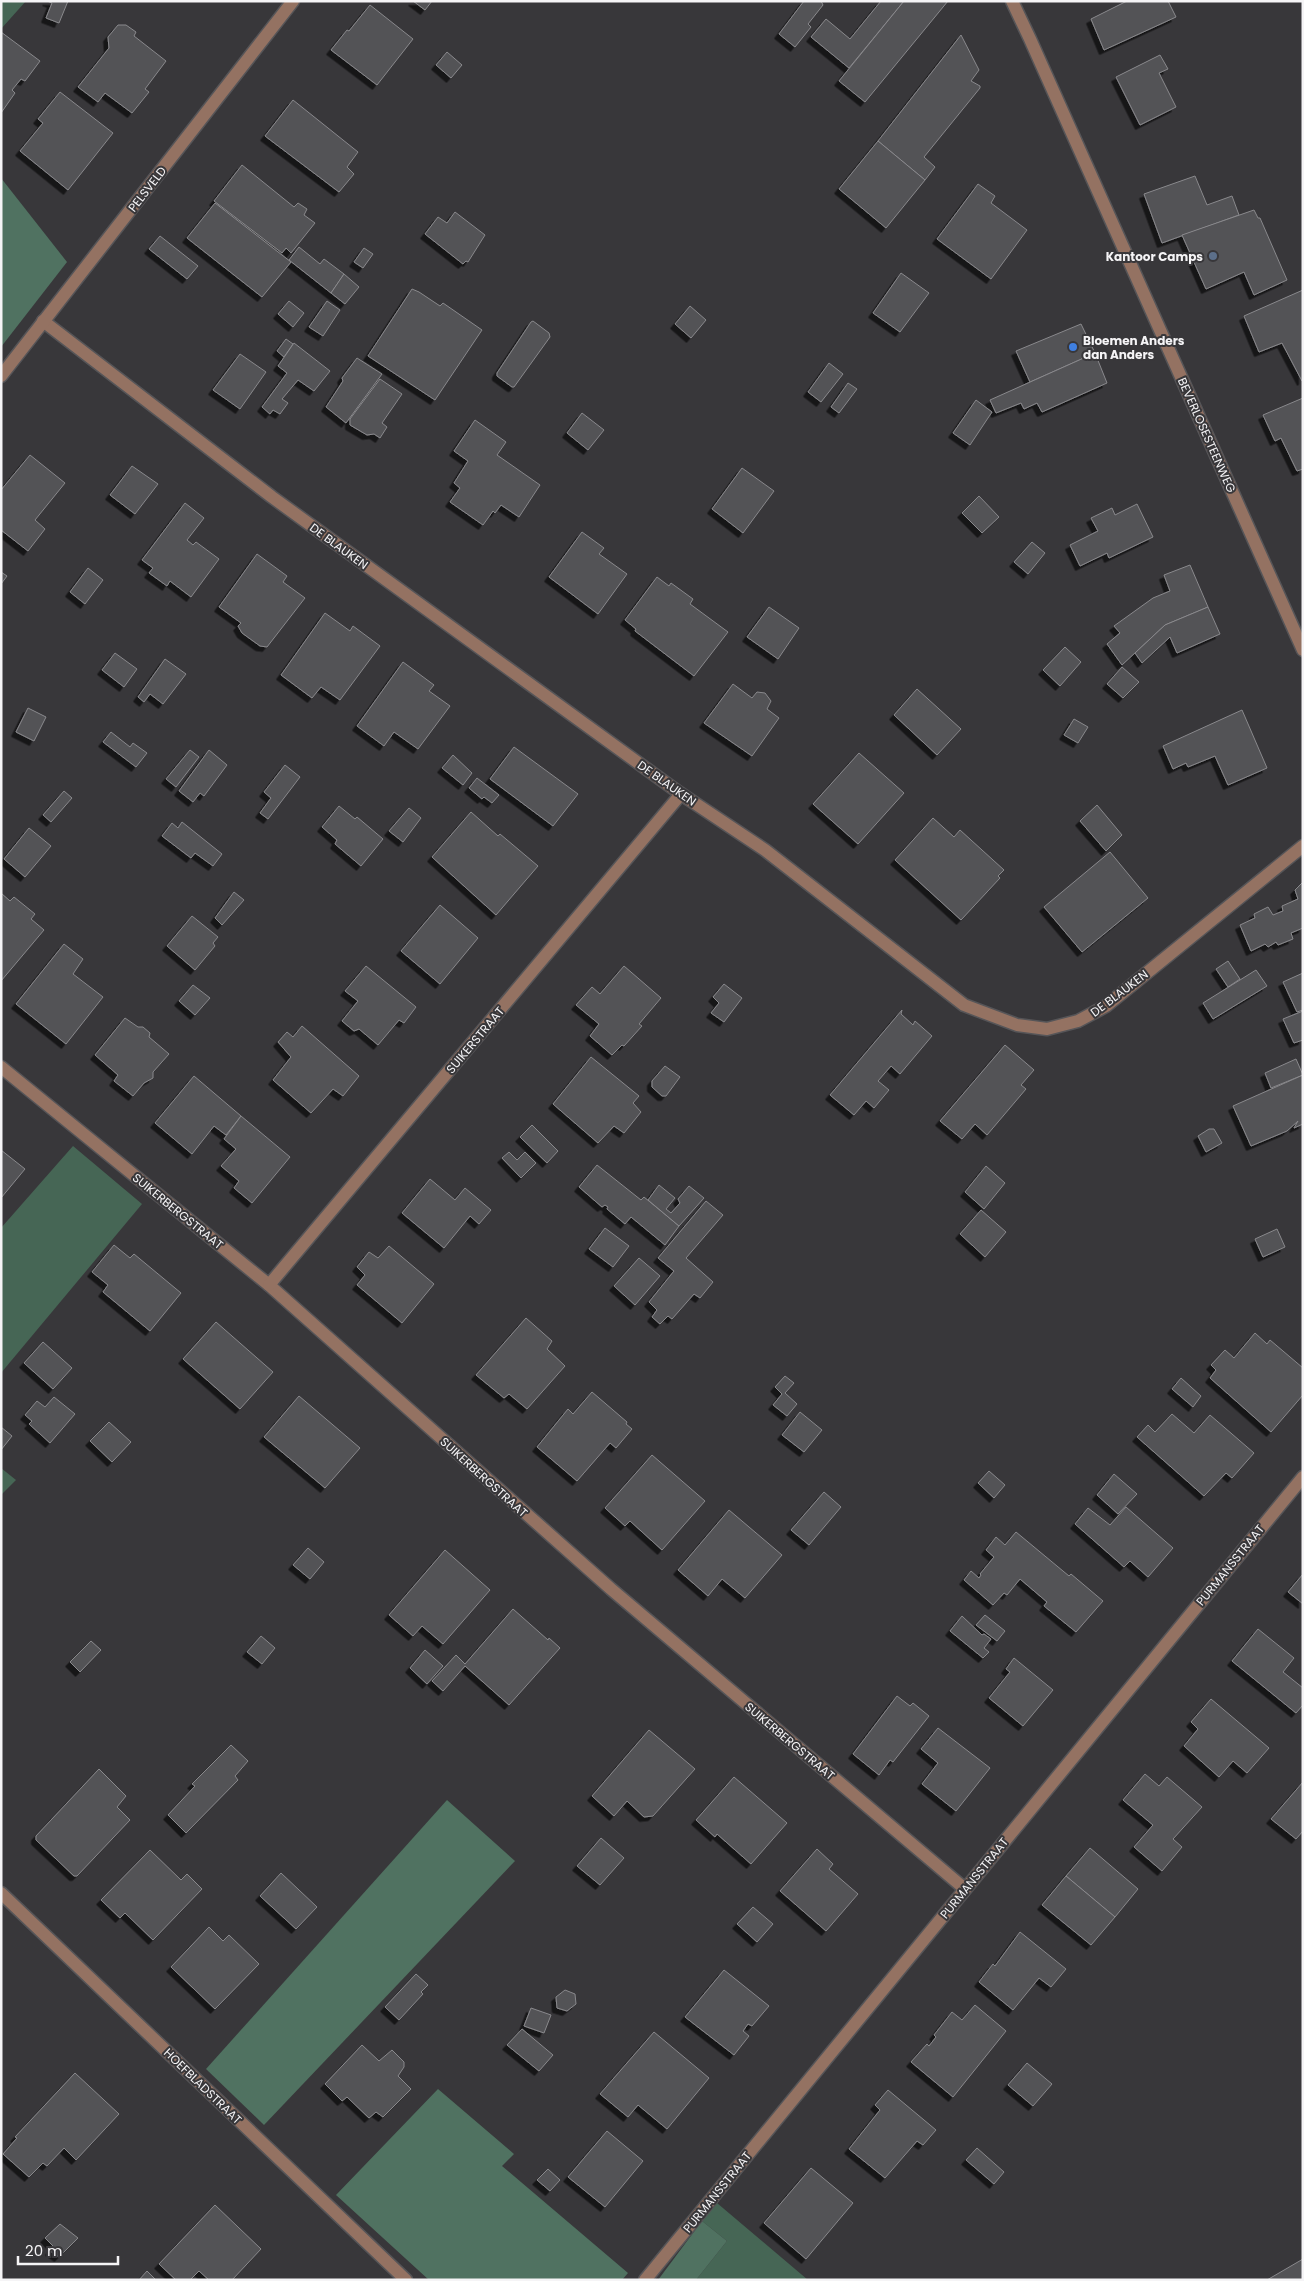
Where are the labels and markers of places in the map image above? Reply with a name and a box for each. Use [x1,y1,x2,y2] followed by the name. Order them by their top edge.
[1106,248,1203,265] place label: Kantoor Camps
[1207,250,1219,262] marker: Kantoor Camps
[1083,332,1185,363] place label: Bloemen Anders dan Anders
[1067,341,1079,353] marker: Bloemen Anders dan Anders

